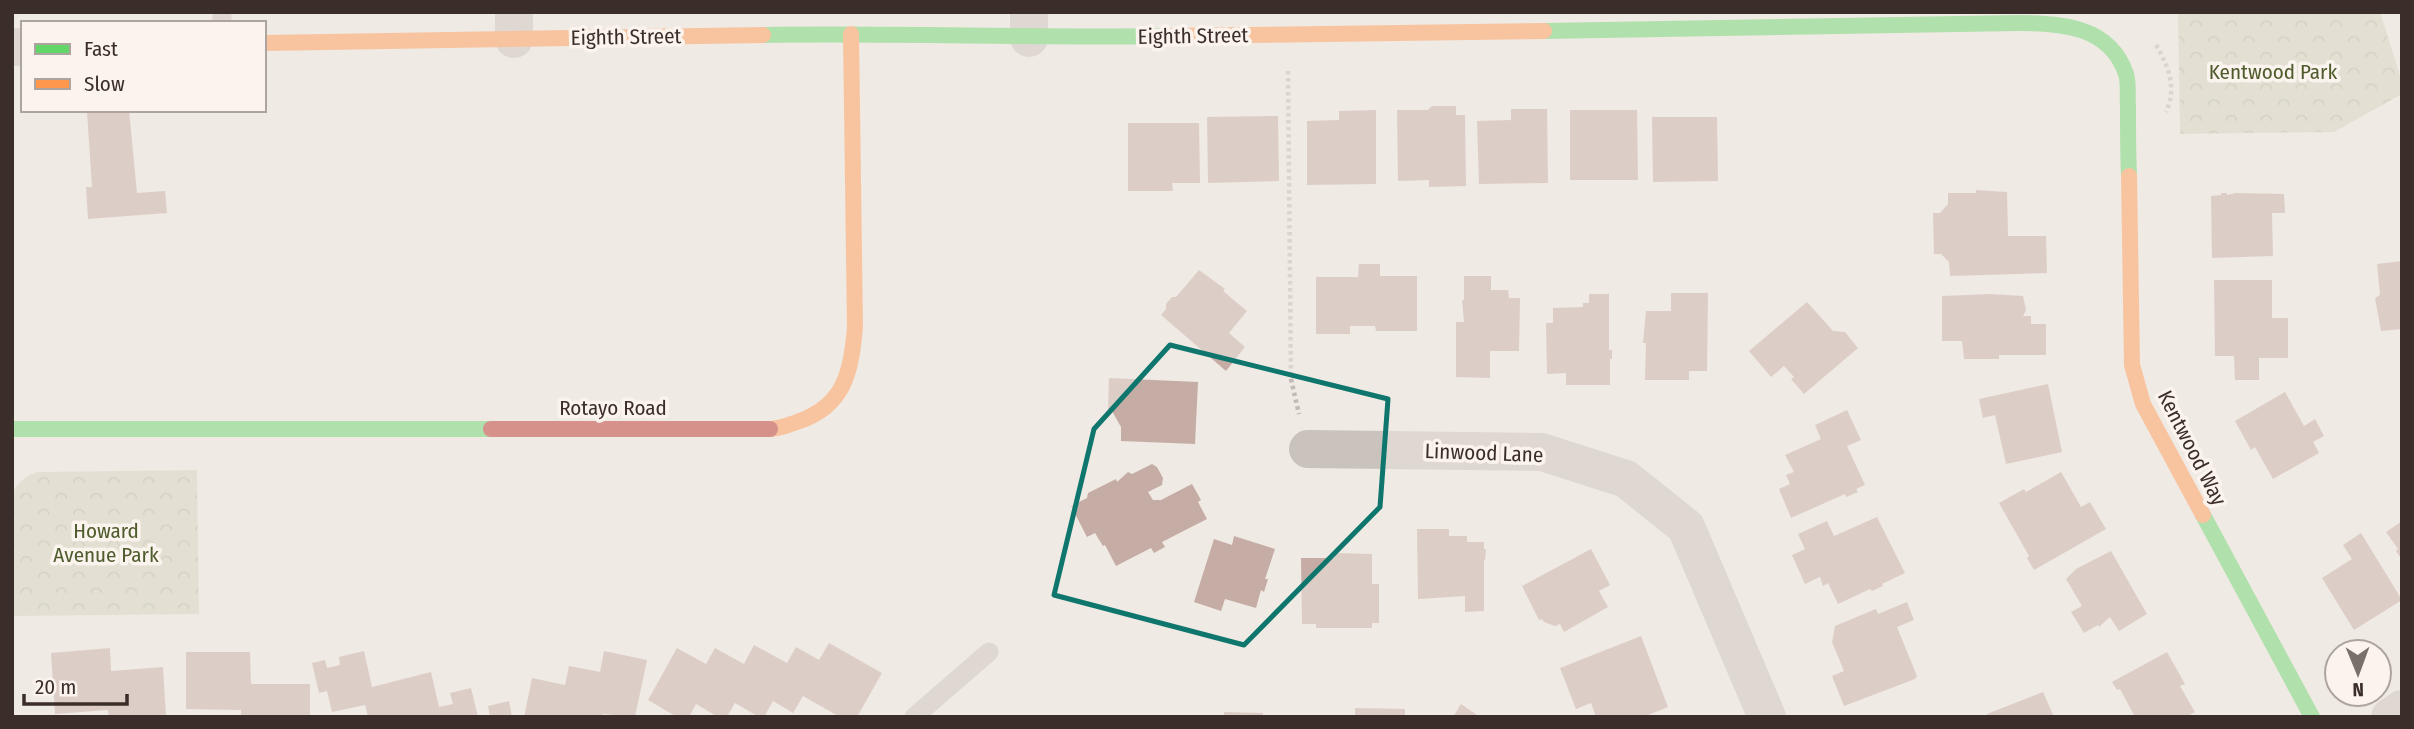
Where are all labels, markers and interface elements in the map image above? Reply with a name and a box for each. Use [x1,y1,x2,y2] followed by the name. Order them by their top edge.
[21,21,266,112] legend
[1137,22,1249,50] street label: Eighth Street
[570,23,682,51] street label: Eighth Street
[84,36,118,62] text: Fast
[2209,59,2337,85] park label: Kentwood Park
[84,71,125,97] text: Slow
[2152,386,2232,510] street label: Kentwood Way
[559,395,667,421] street label: Rotayo Road
[1424,438,1544,468] street label: Linwood Lane
[53,518,159,568] park label: Howard Avenue Park
[2323,638,2393,708] north arrow
[24,662,128,706] scale bar
[35,674,76,700] text: 20 m
[2352,678,2364,701] text: N

